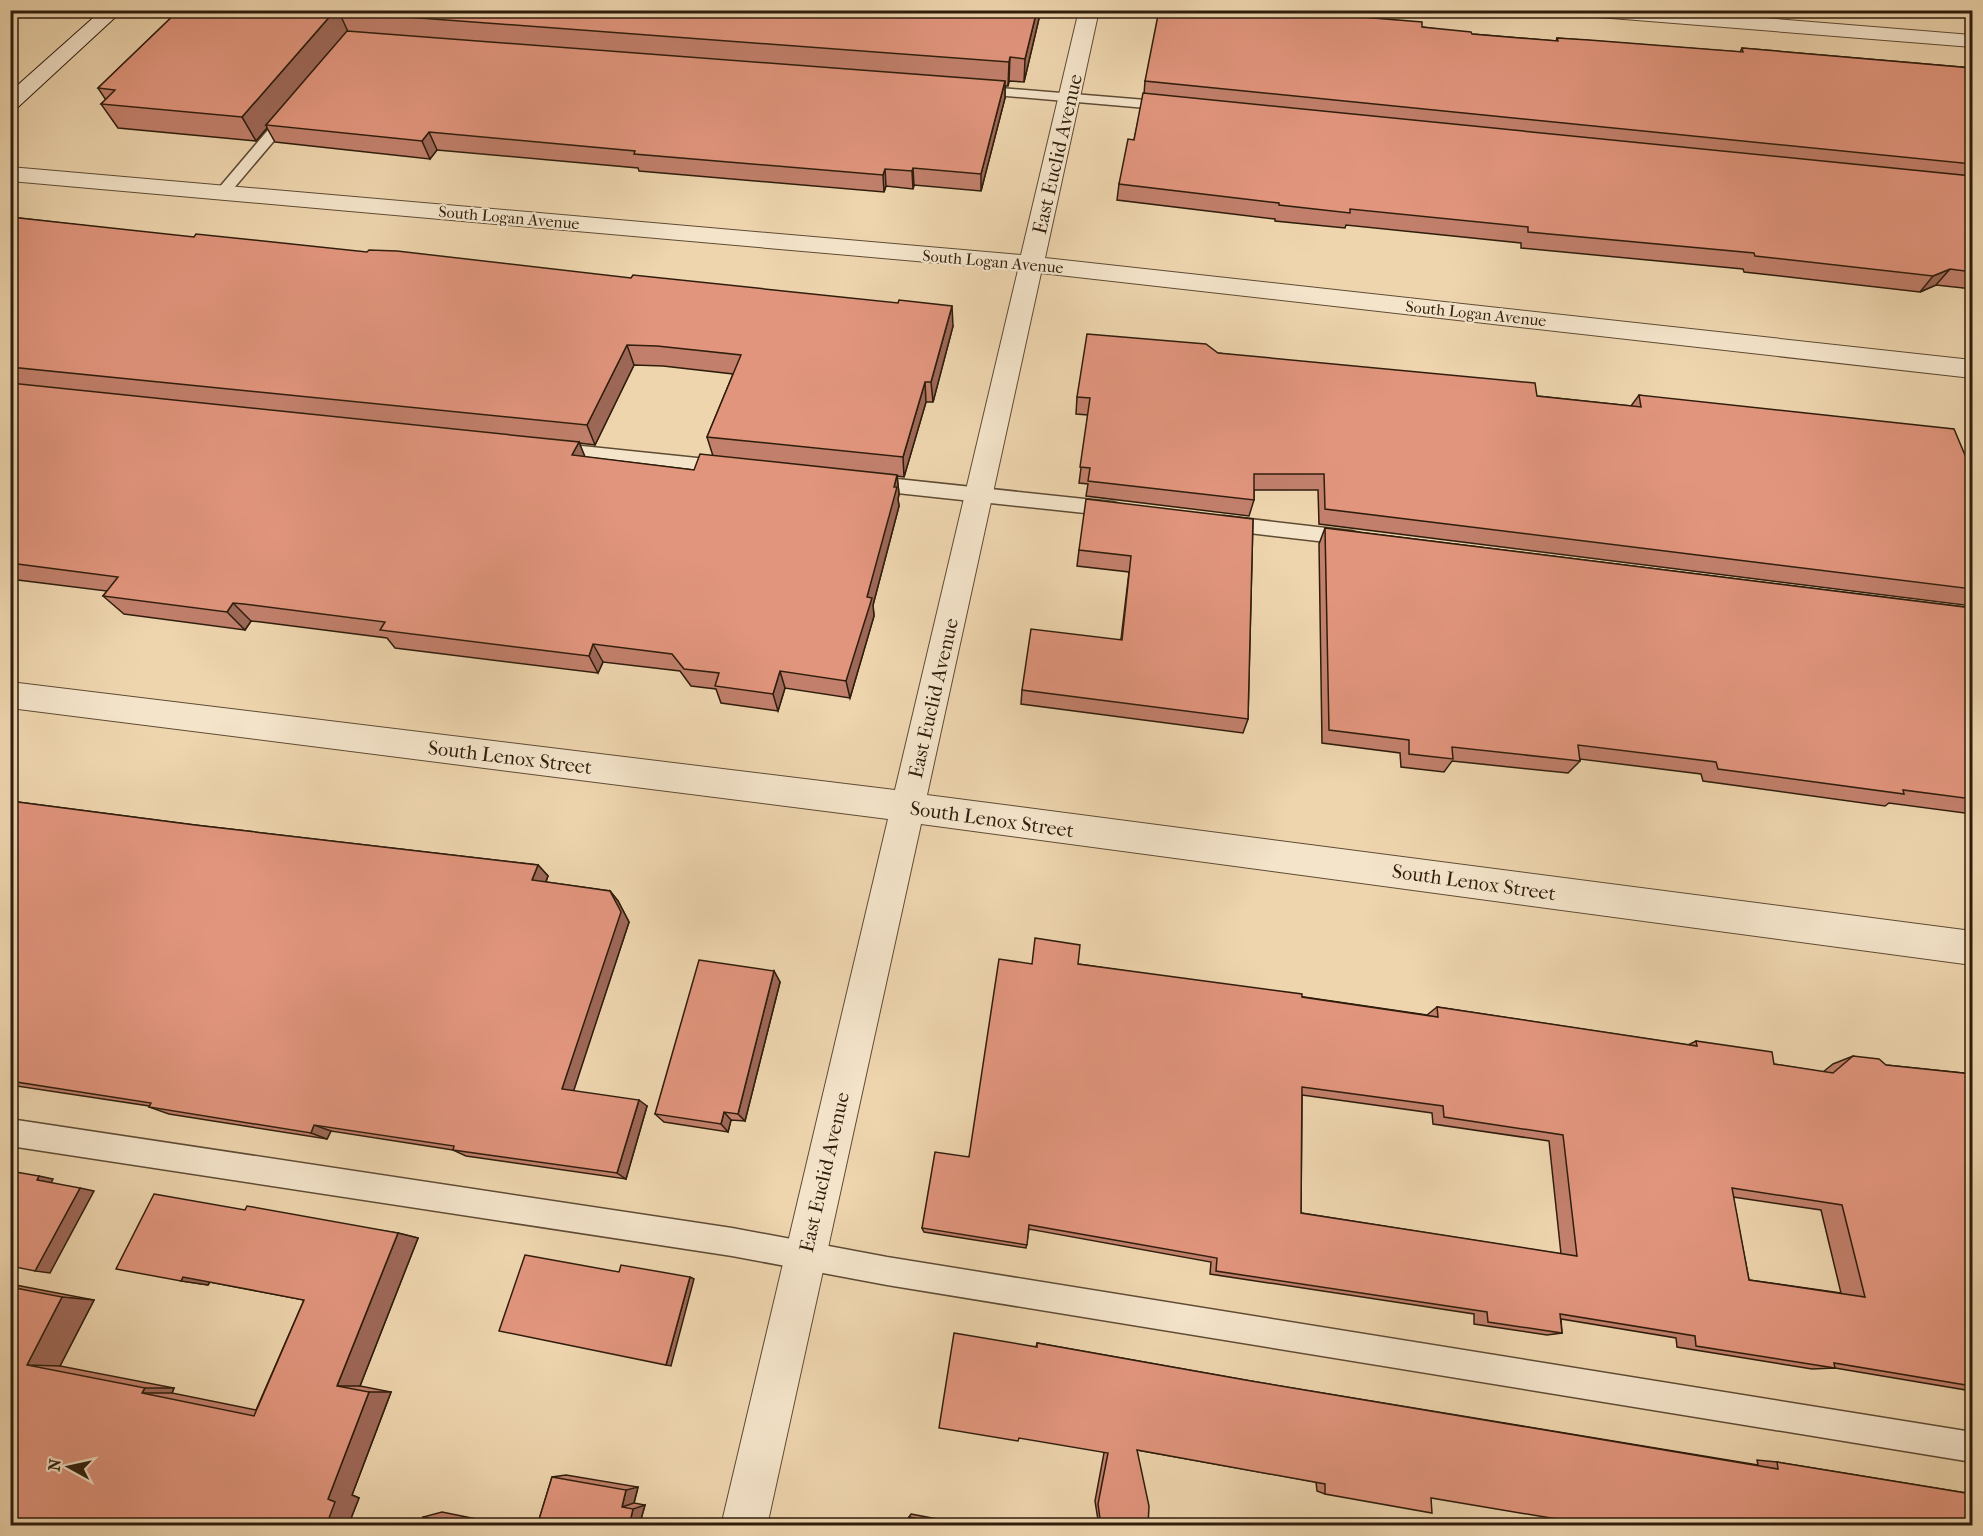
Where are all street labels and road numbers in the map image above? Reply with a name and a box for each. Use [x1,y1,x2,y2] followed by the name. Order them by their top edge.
[1028,72,1087,236] street label: East Euclid Avenue
[438,202,580,233] street label: South Logan Avenue
[922,246,1064,277] street label: South Logan Avenue
[1405,297,1547,330] street label: South Logan Avenue
[904,616,963,780] street label: East Euclid Avenue
[427,736,593,779] street label: South Lenox Street
[909,797,1075,842] street label: South Lenox Street
[1391,860,1557,905] street label: South Lenox Street
[795,1090,854,1254] street label: East Euclid Avenue

